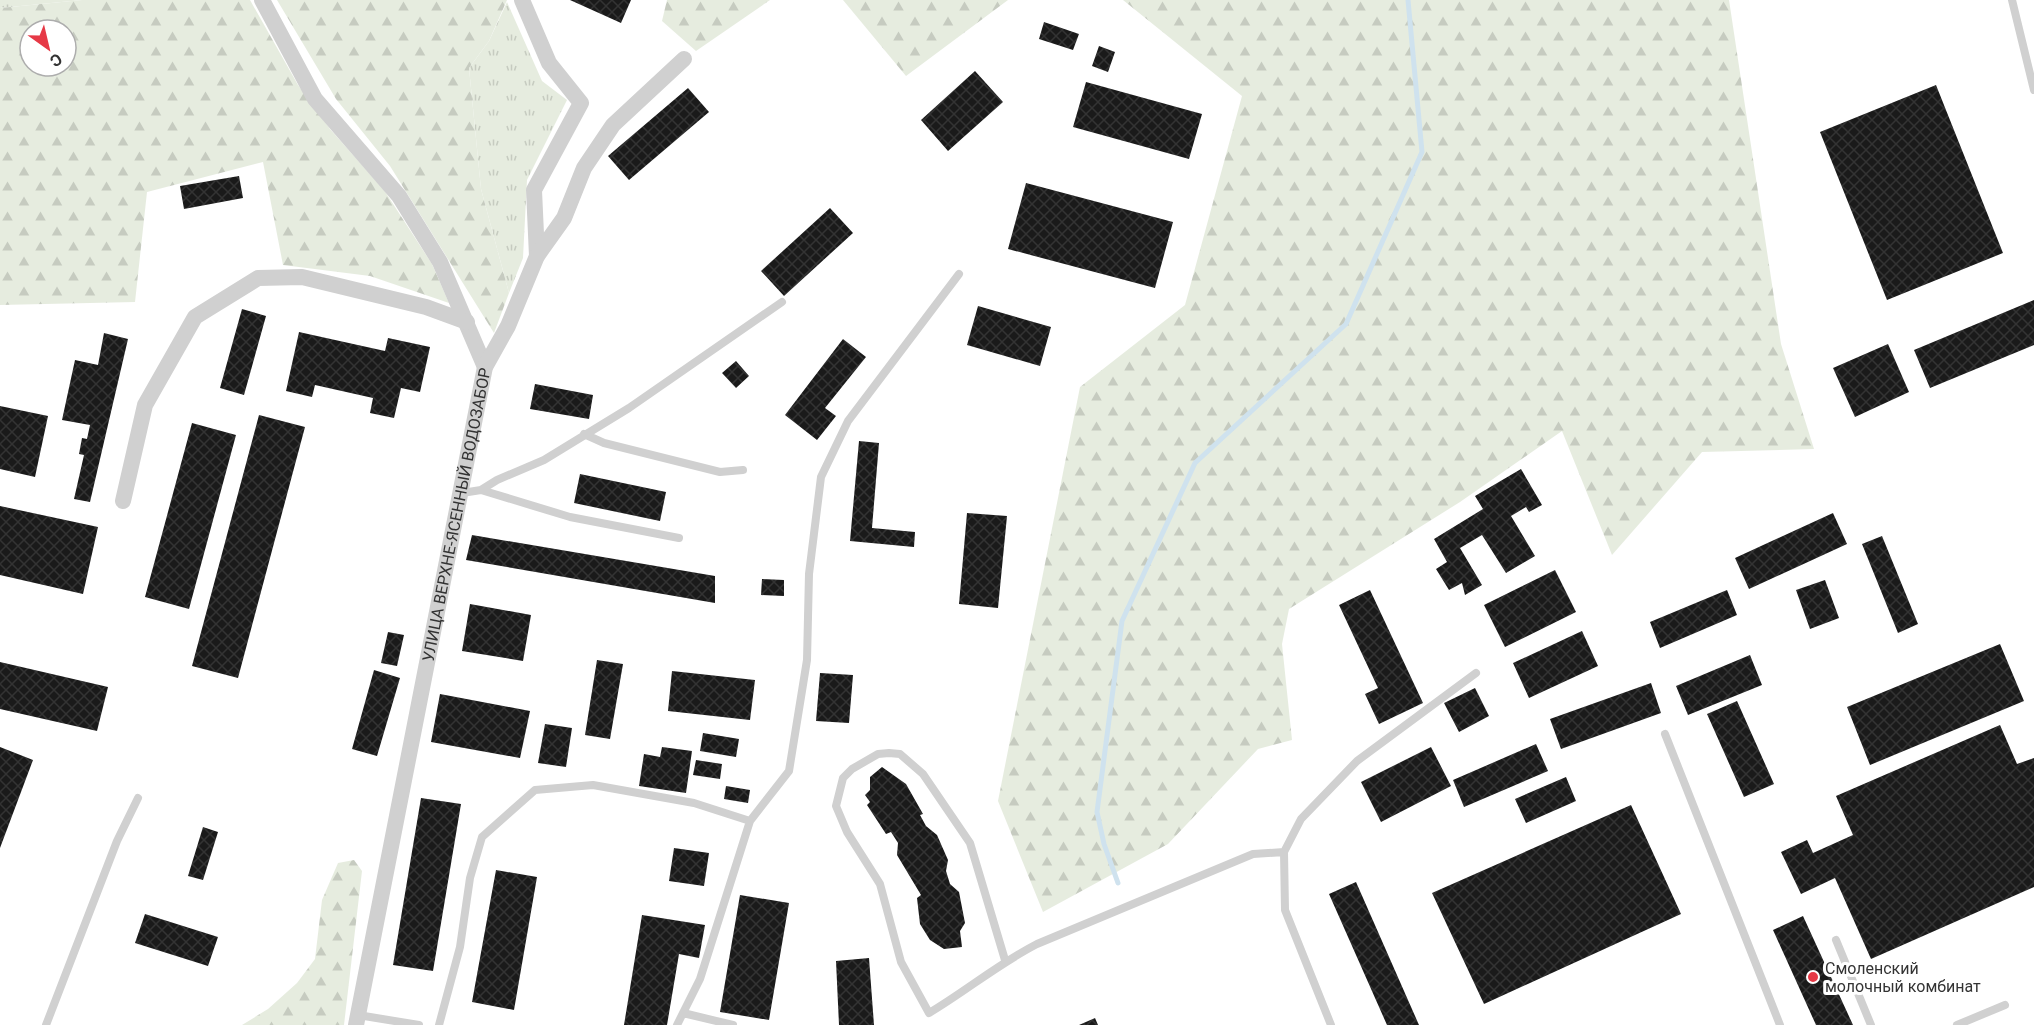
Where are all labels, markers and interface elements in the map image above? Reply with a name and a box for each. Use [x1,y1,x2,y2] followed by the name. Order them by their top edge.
[18,18,78,78] north arrow
[46,49,66,71] text: С
[418,366,494,663] street label: УЛИЦА ВЕРХНЕ-ЯСЕННЫЙ ВОДОЗАБОР
[1825,959,1981,996] place label: Смоленский молочный комбинат
[1806,970,1820,984] marker: Смоленский молочный комбинат

